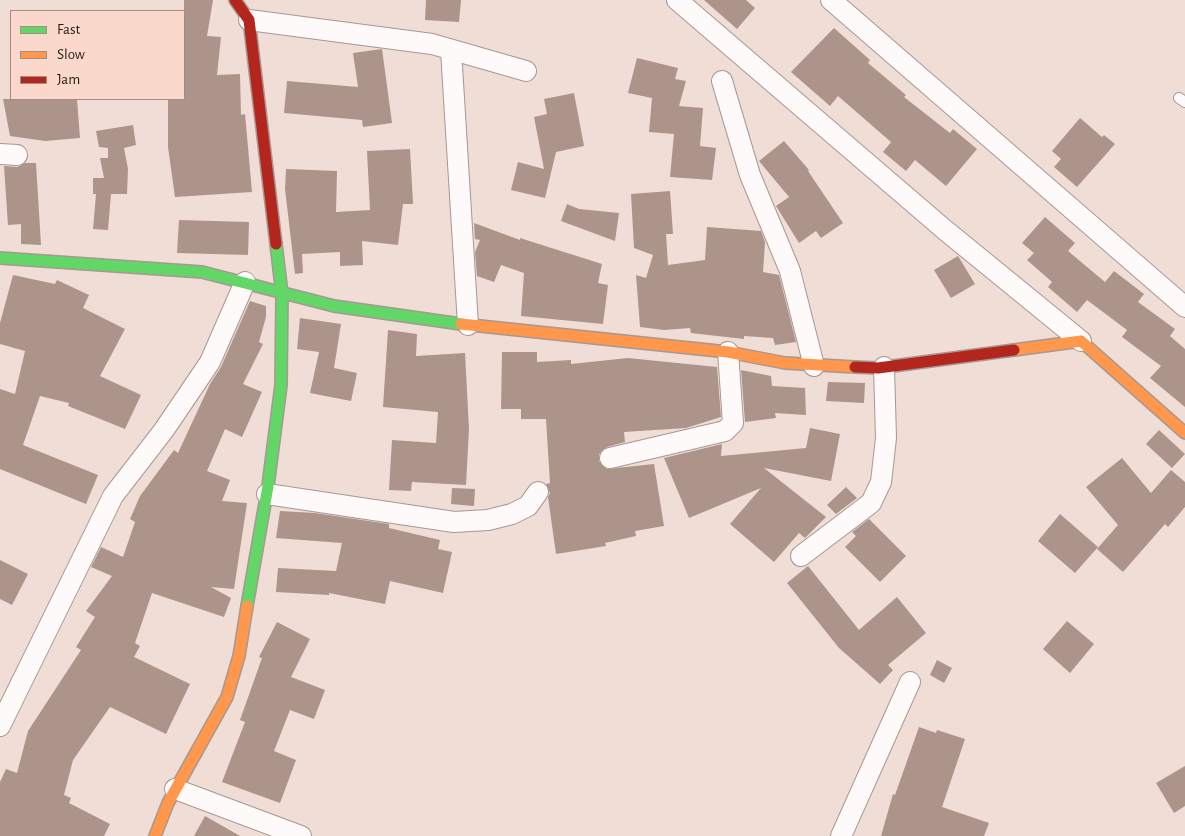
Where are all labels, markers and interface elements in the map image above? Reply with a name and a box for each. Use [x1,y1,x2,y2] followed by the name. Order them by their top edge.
[10,10,185,100] legend
[57,22,80,37] text: Fast
[57,47,85,62] text: Slow
[57,72,80,87] text: Jam

